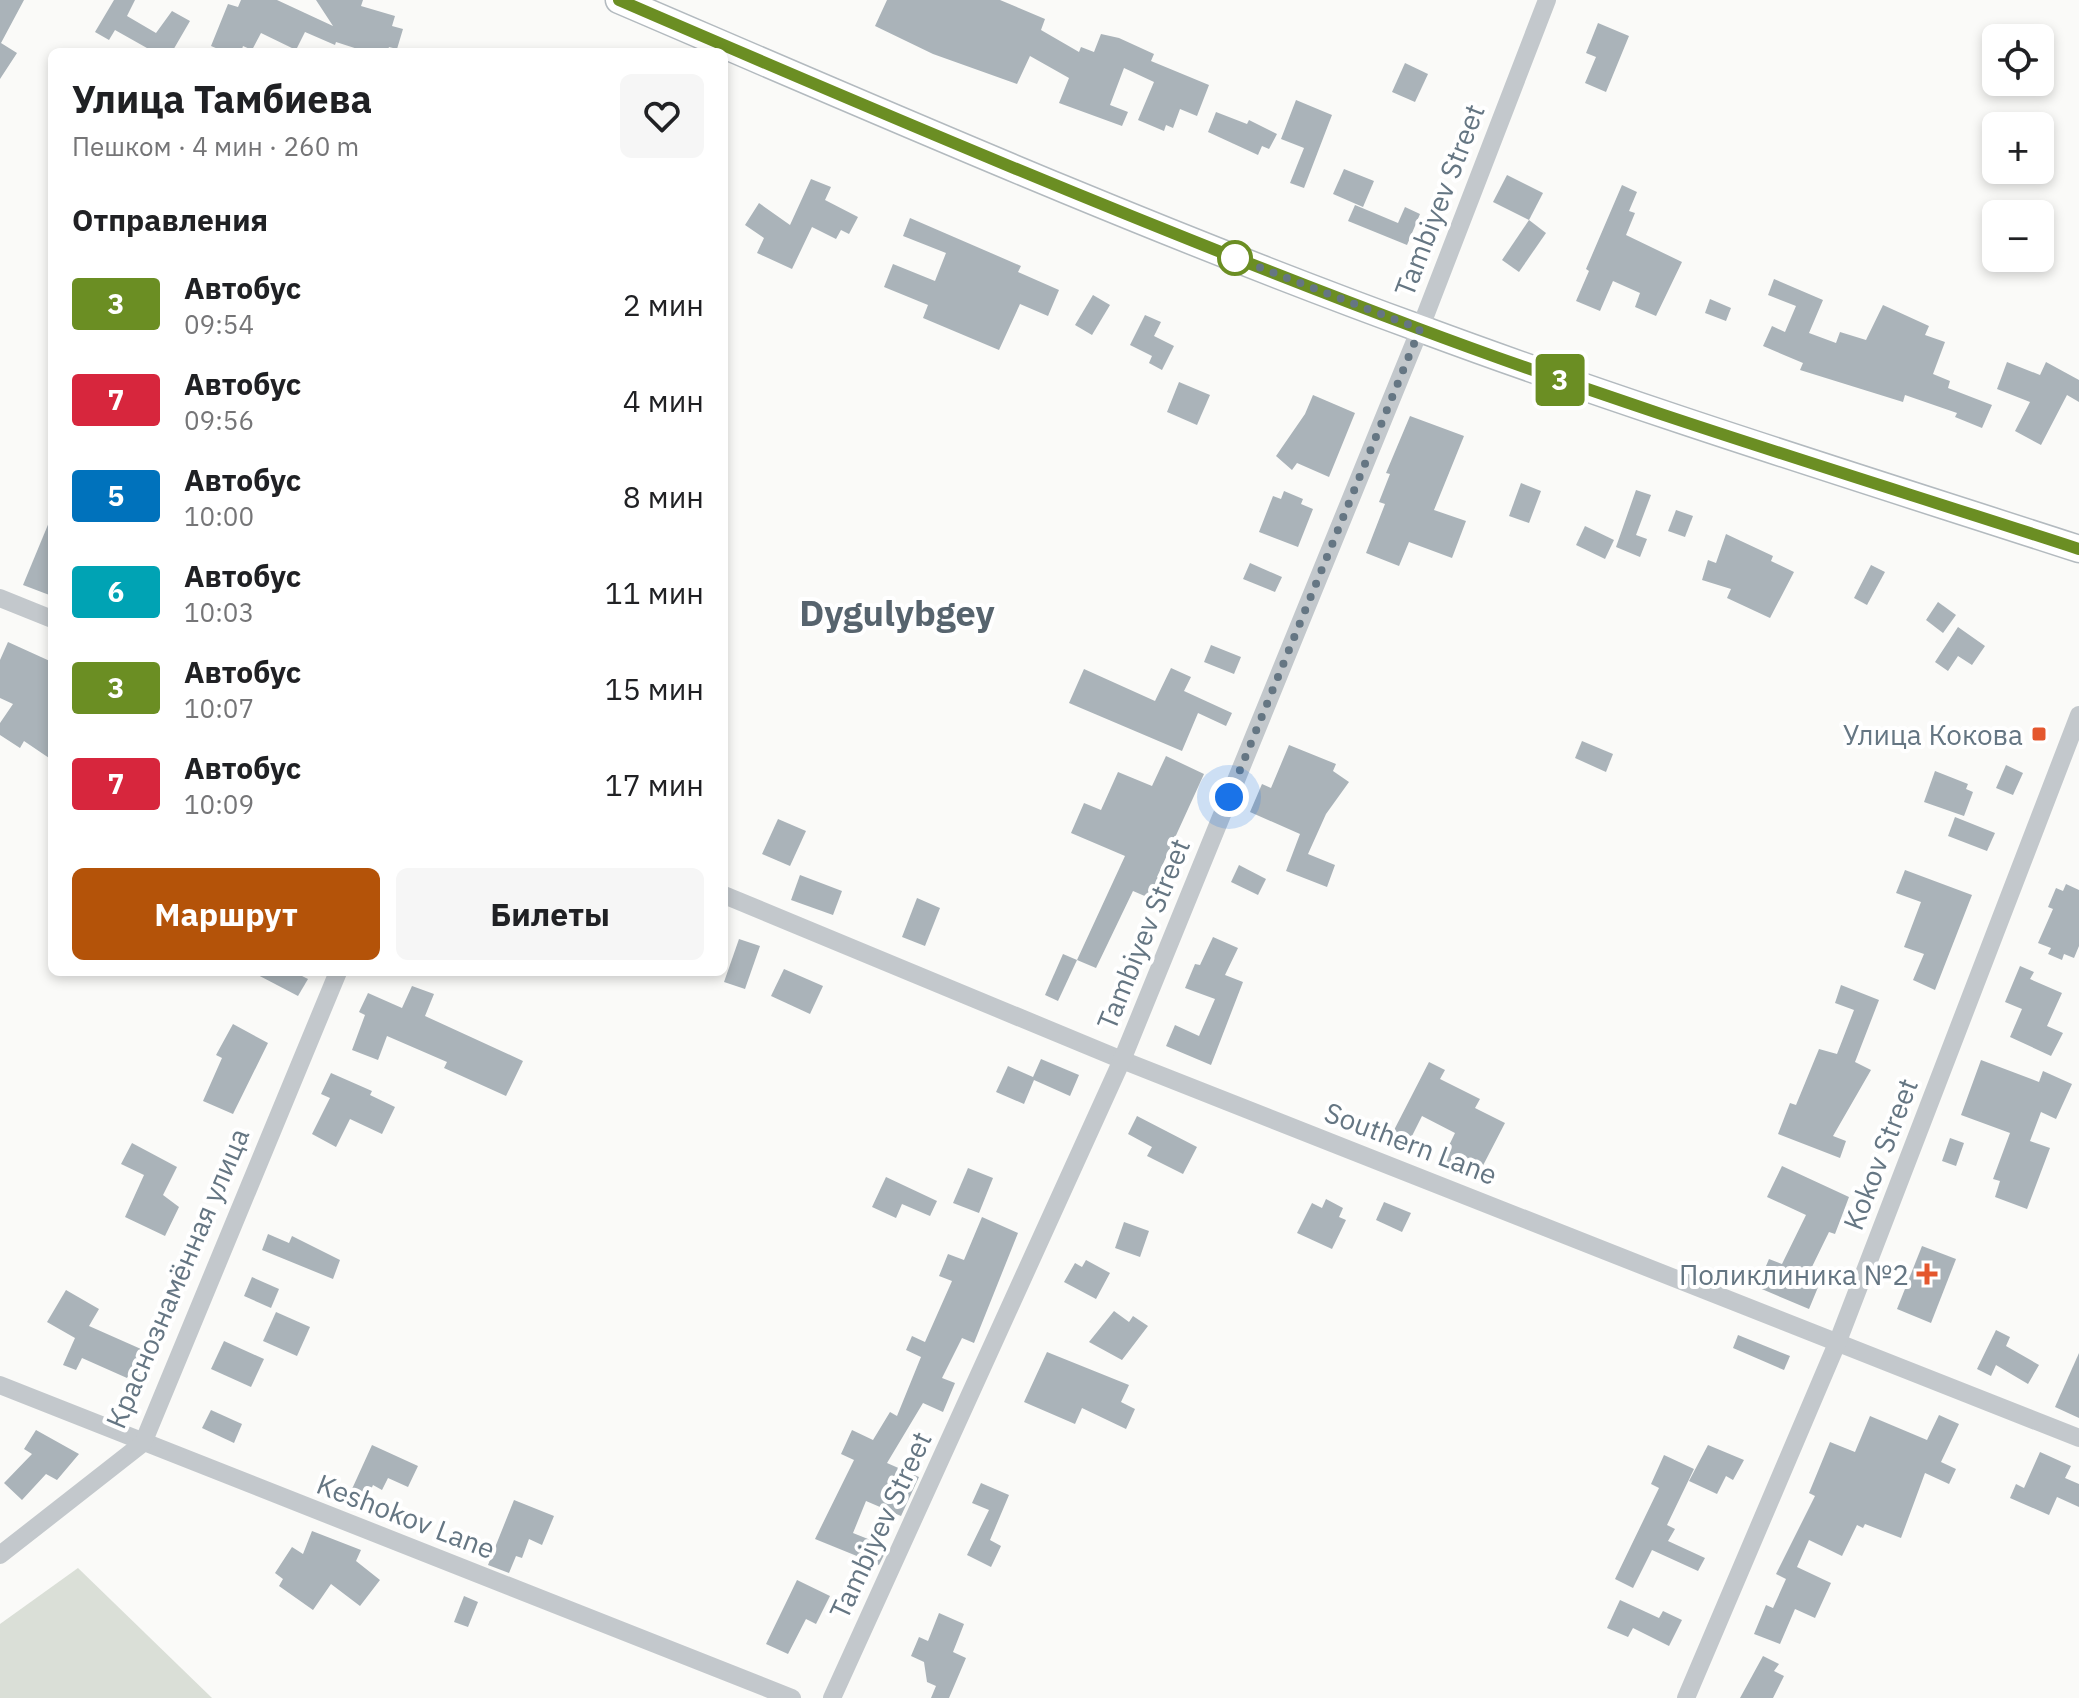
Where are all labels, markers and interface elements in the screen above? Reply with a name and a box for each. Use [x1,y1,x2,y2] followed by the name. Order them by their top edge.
[1982,24,2054,272] map controls
[1982,24,2054,96] button: locate
[72,74,372,123] text: Улица Тамбиева
[620,74,704,158] button: heart
[1385,99,1493,301] street label: Tambiyev Street
[1982,112,2054,184] button: +
[72,129,359,163] text: Пешком · 4 мин · 260 m
[72,200,268,239] text: Отправления
[1982,200,2054,272] button: −
[1218,241,1252,275] unlabelled marker
[184,268,301,307] text: Автобус
[108,285,124,322] text: 3
[623,285,704,324] text: 2 мин
[184,307,254,341] text: 09:54
[1534,354,1586,406] line badge: 3
[1552,361,1568,398] text: 3
[184,364,301,403] text: Автобус
[108,381,124,418] text: 7
[623,381,704,420] text: 4 мин
[184,403,254,437] text: 09:56
[184,460,301,499] text: Автобус
[108,477,124,514] text: 5
[623,477,704,516] text: 8 мин
[184,499,254,533] text: 10:00
[184,556,301,595] text: Автобус
[108,573,124,610] text: 6
[605,573,704,612] text: 11 мин
[799,589,995,636] district label: Dygulybgey
[184,595,254,629] text: 10:03
[184,652,301,691] text: Автобус
[108,669,124,706] text: 3
[605,669,704,708] text: 15 мин
[184,691,254,725] text: 10:07
[1843,716,2023,753] place label: Улица Кокова
[2030,725,2048,743] marker: Улица Кокова
[184,748,301,787] text: Автобус
[108,765,124,802] text: 7
[605,765,704,804] text: 17 мин
[1209,777,1249,817] your location
[184,787,254,821] text: 10:09
[1088,833,1198,1035] street label: Tambiyev Street
[72,868,380,960] button: Маршрут
[396,868,704,960] button: Билеты
[1834,1073,1926,1235] street label: Kokov Street
[1319,1093,1503,1193] street label: Southern Lane
[97,1122,257,1434] street label: Краснознамённая улица
[1679,1256,1909,1293] place label: Поликлиника №2
[1916,1263,1938,1285] marker: Поликлиника №2
[820,1425,940,1625] street label: Tambiyev Street
[312,1465,500,1567] street label: Keshokov Lane

